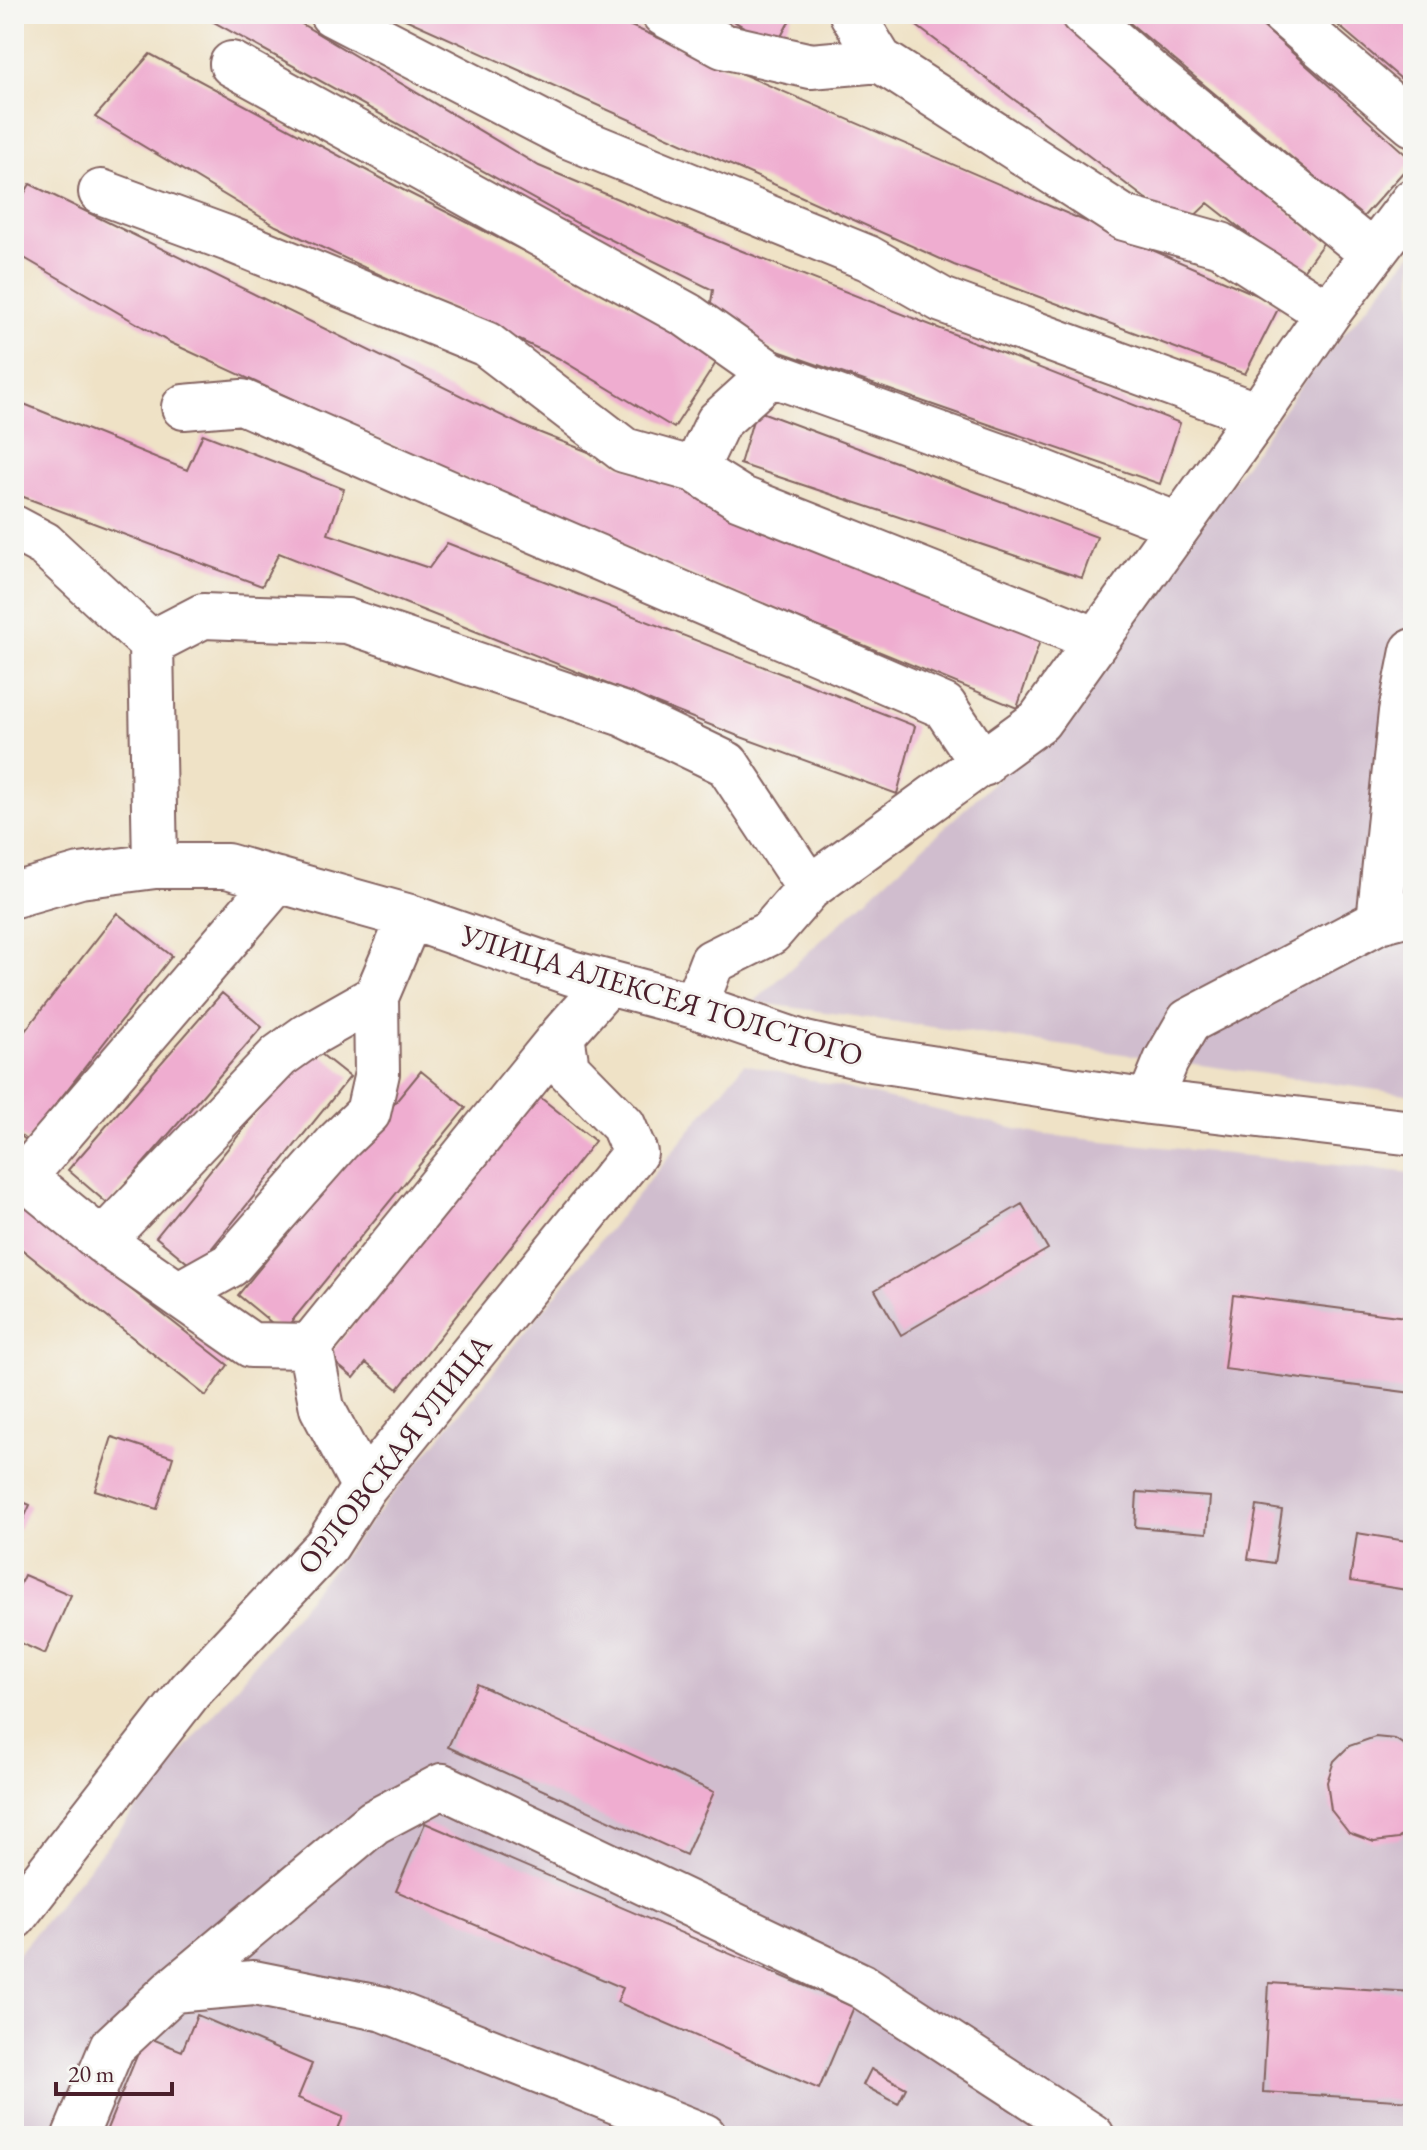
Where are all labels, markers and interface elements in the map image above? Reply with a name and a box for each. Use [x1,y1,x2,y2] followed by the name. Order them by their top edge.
[455,915,868,1075] street label: УЛИЦА АЛЕКСЕЯ ТОЛСТОГО
[288,1326,500,1582] street label: ОРЛОВСКАЯ УЛИЦА
[56,2046,172,2096] scale bar
[68,2058,115,2089] text: 20 m

